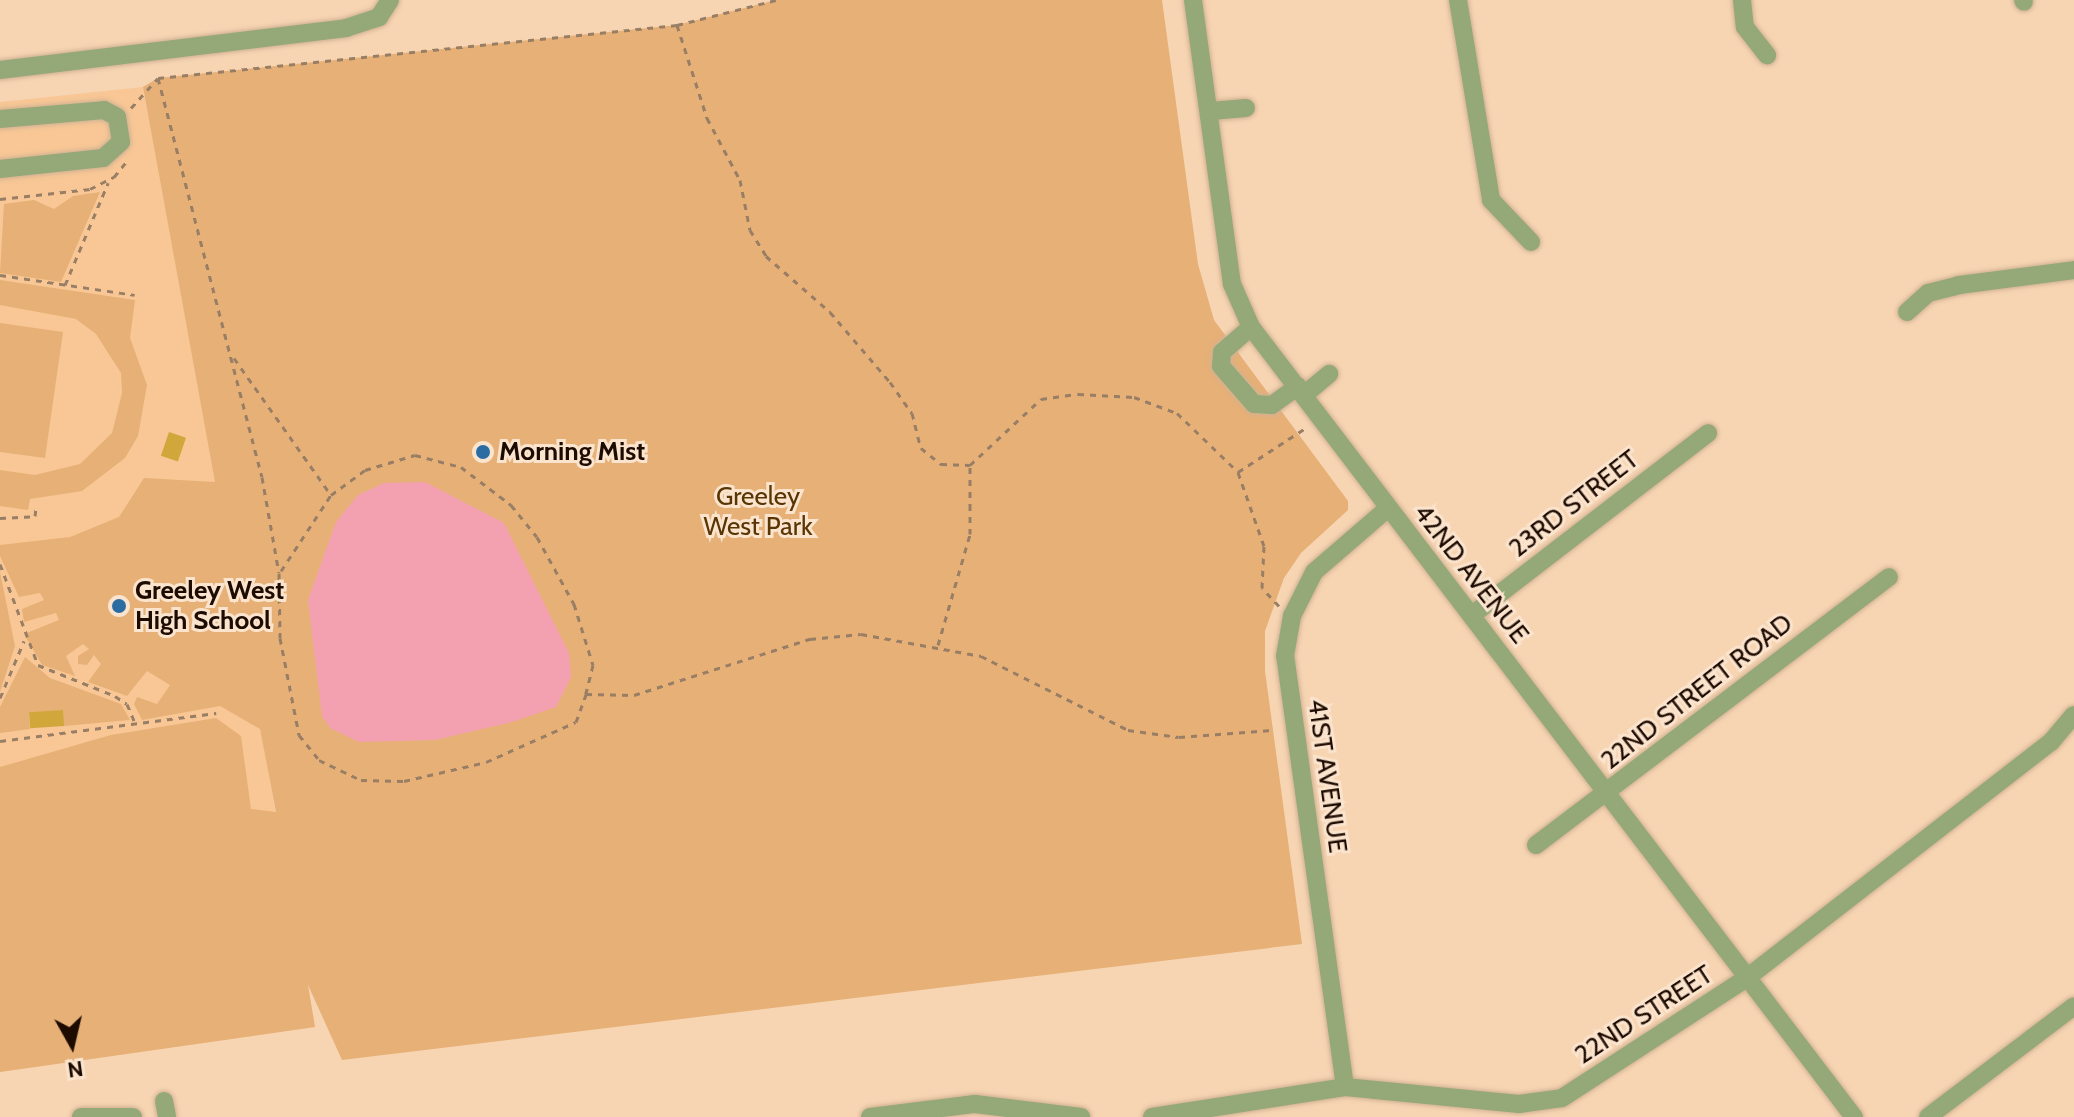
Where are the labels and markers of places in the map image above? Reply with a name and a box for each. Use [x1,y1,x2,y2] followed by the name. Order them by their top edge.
[499,436,645,468] place label: Morning Mist
[474,443,492,461] marker: Morning Mist
[135,575,284,636] place label: Greeley West High School
[110,597,128,615] marker: Greeley West High School

